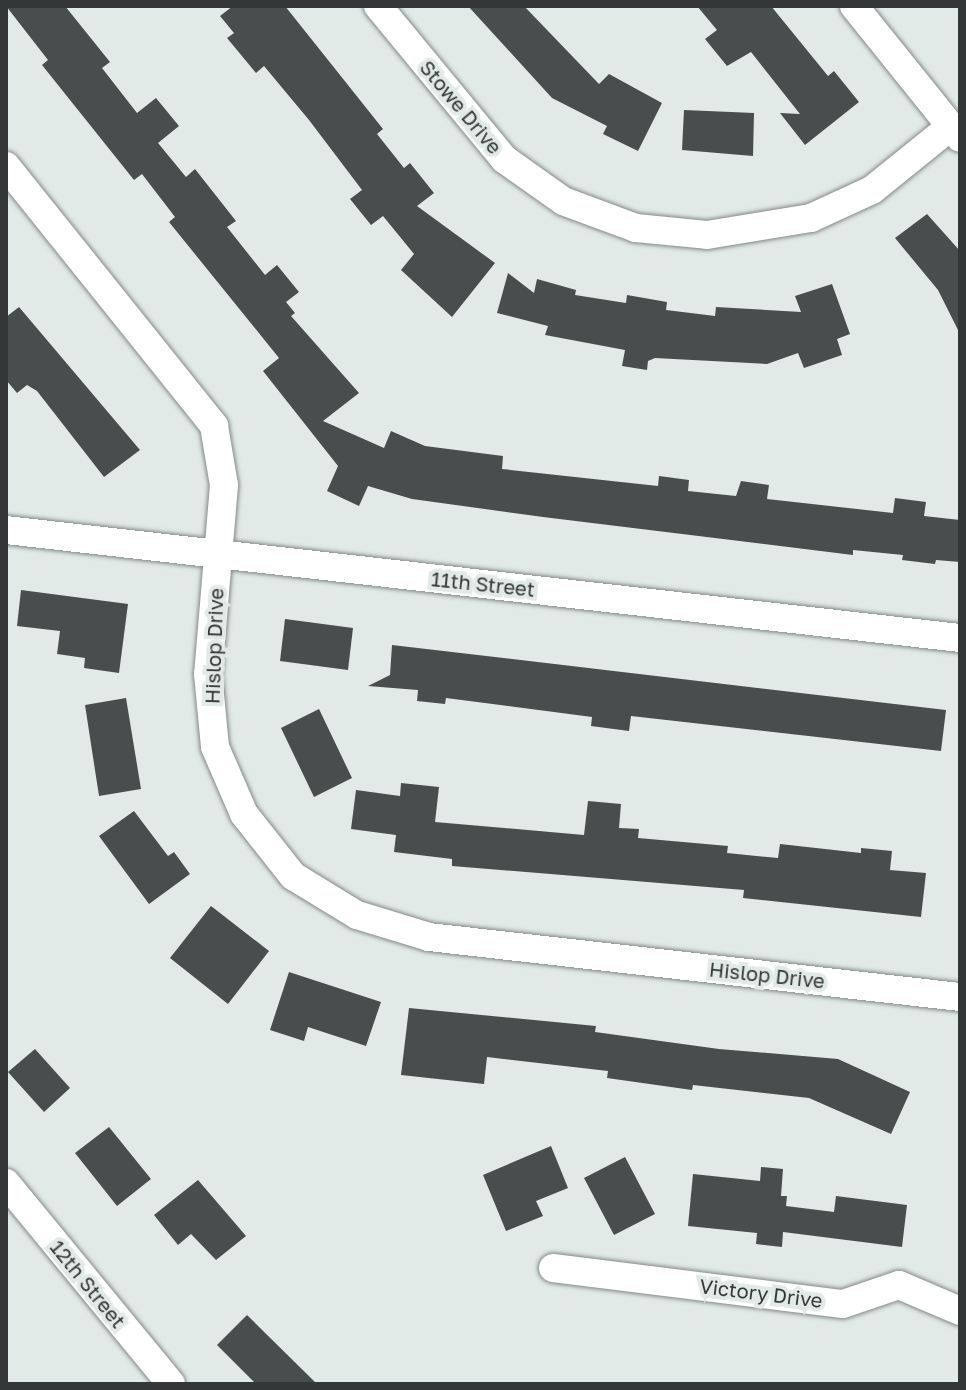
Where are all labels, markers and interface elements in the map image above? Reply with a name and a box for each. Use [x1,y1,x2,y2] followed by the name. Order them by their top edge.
[415,55,507,159] street label: Stowe Drive
[430,567,536,601] street label: 11th Street
[200,588,228,704] street label: Hislop Drive
[708,957,826,993] street label: Hislop Drive
[45,1235,131,1333] street label: 12th Street
[698,1274,824,1312] street label: Victory Drive

